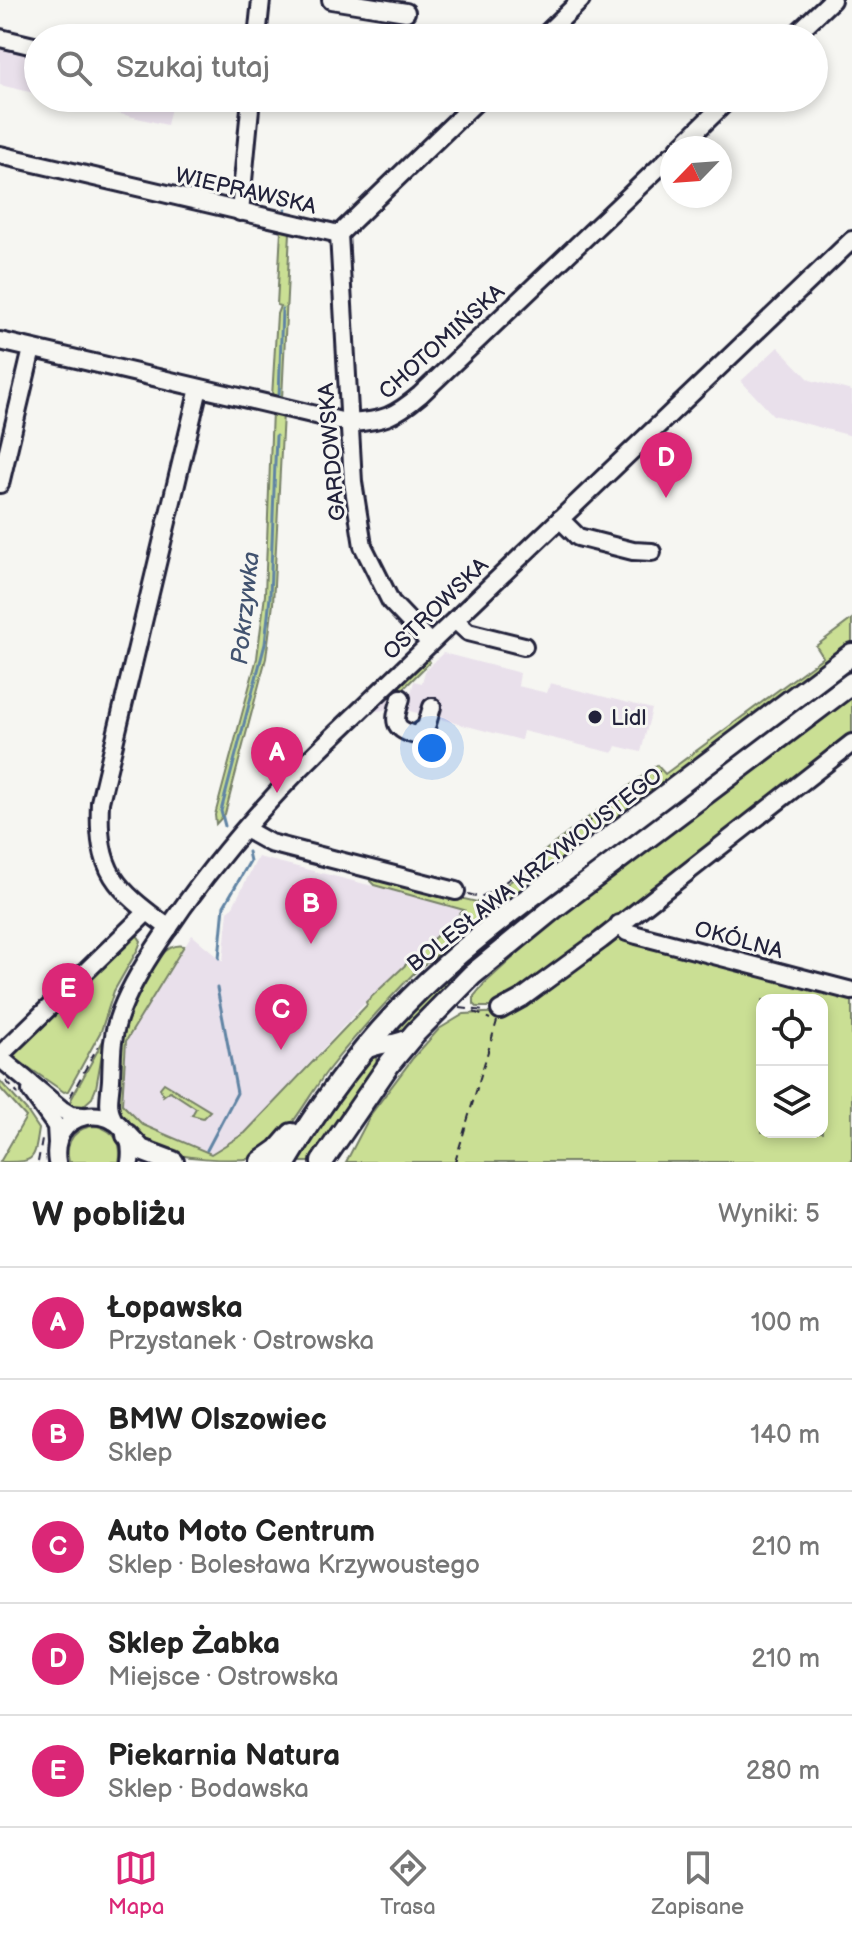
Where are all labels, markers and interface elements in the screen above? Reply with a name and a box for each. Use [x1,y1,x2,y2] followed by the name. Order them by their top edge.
[24,24,828,112] search box
[52,46,96,90] icon: search
[116,50,270,86] text: Szukaj tutaj
[660,136,732,208] north arrow
[173,162,319,221] street label: WIEPRAWSKA
[373,278,511,406] street label: CHOTOMIŃSKA
[313,381,352,522] street label: GARDOWSKA
[640,432,692,498] pin: D
[225,550,266,666] water label: Pokrzywka
[378,552,495,666] street label: OSTROWSKA
[611,705,646,732] place label: Lidl
[586,708,604,726] marker: Lidl
[251,727,303,793] pin: A
[412,728,452,768] your location
[402,762,668,978] street label: BOLESŁAWA KRZYWOUSTEGO
[285,878,337,944] pin: B
[691,915,787,965] street label: OKÓLNA
[42,963,94,1029] pin: E
[255,984,307,1050] pin: C
[756,994,828,1138] map controls
[756,994,828,1066] button: locate
[756,1066,828,1138] button: layers
[32,1194,186,1235] text: W pobliżu
[718,1199,820,1230] text: Wyniki: 5
[108,1290,243,1326] text: Łopawska
[50,1308,66,1339] text: A
[751,1308,820,1339] text: 100 m
[108,1326,374,1357] text: Przystanek · Ostrowska
[108,1402,327,1438] text: BMW Olszowiec
[49,1420,67,1451] text: B
[750,1420,820,1451] text: 140 m
[108,1438,173,1469] text: Sklep
[108,1514,375,1550] text: Auto Moto Centrum
[49,1532,67,1563] text: C
[751,1532,820,1563] text: 210 m
[108,1550,480,1581] text: Sklep · Bolesława Krzywoustego
[108,1626,280,1662] text: Sklep Żabka
[49,1644,67,1675] text: D
[751,1644,820,1675] text: 210 m
[108,1662,339,1693] text: Miejsce · Ostrowska
[108,1738,340,1774] text: Piekarnia Natura
[50,1756,66,1787] text: E
[746,1756,820,1787] text: 280 m
[108,1774,309,1805] text: Sklep · Bodawska
[108,1846,165,1921] tab: Mapa
[380,1846,436,1921] tab: Trasa
[651,1846,744,1921] tab: Zapisane

